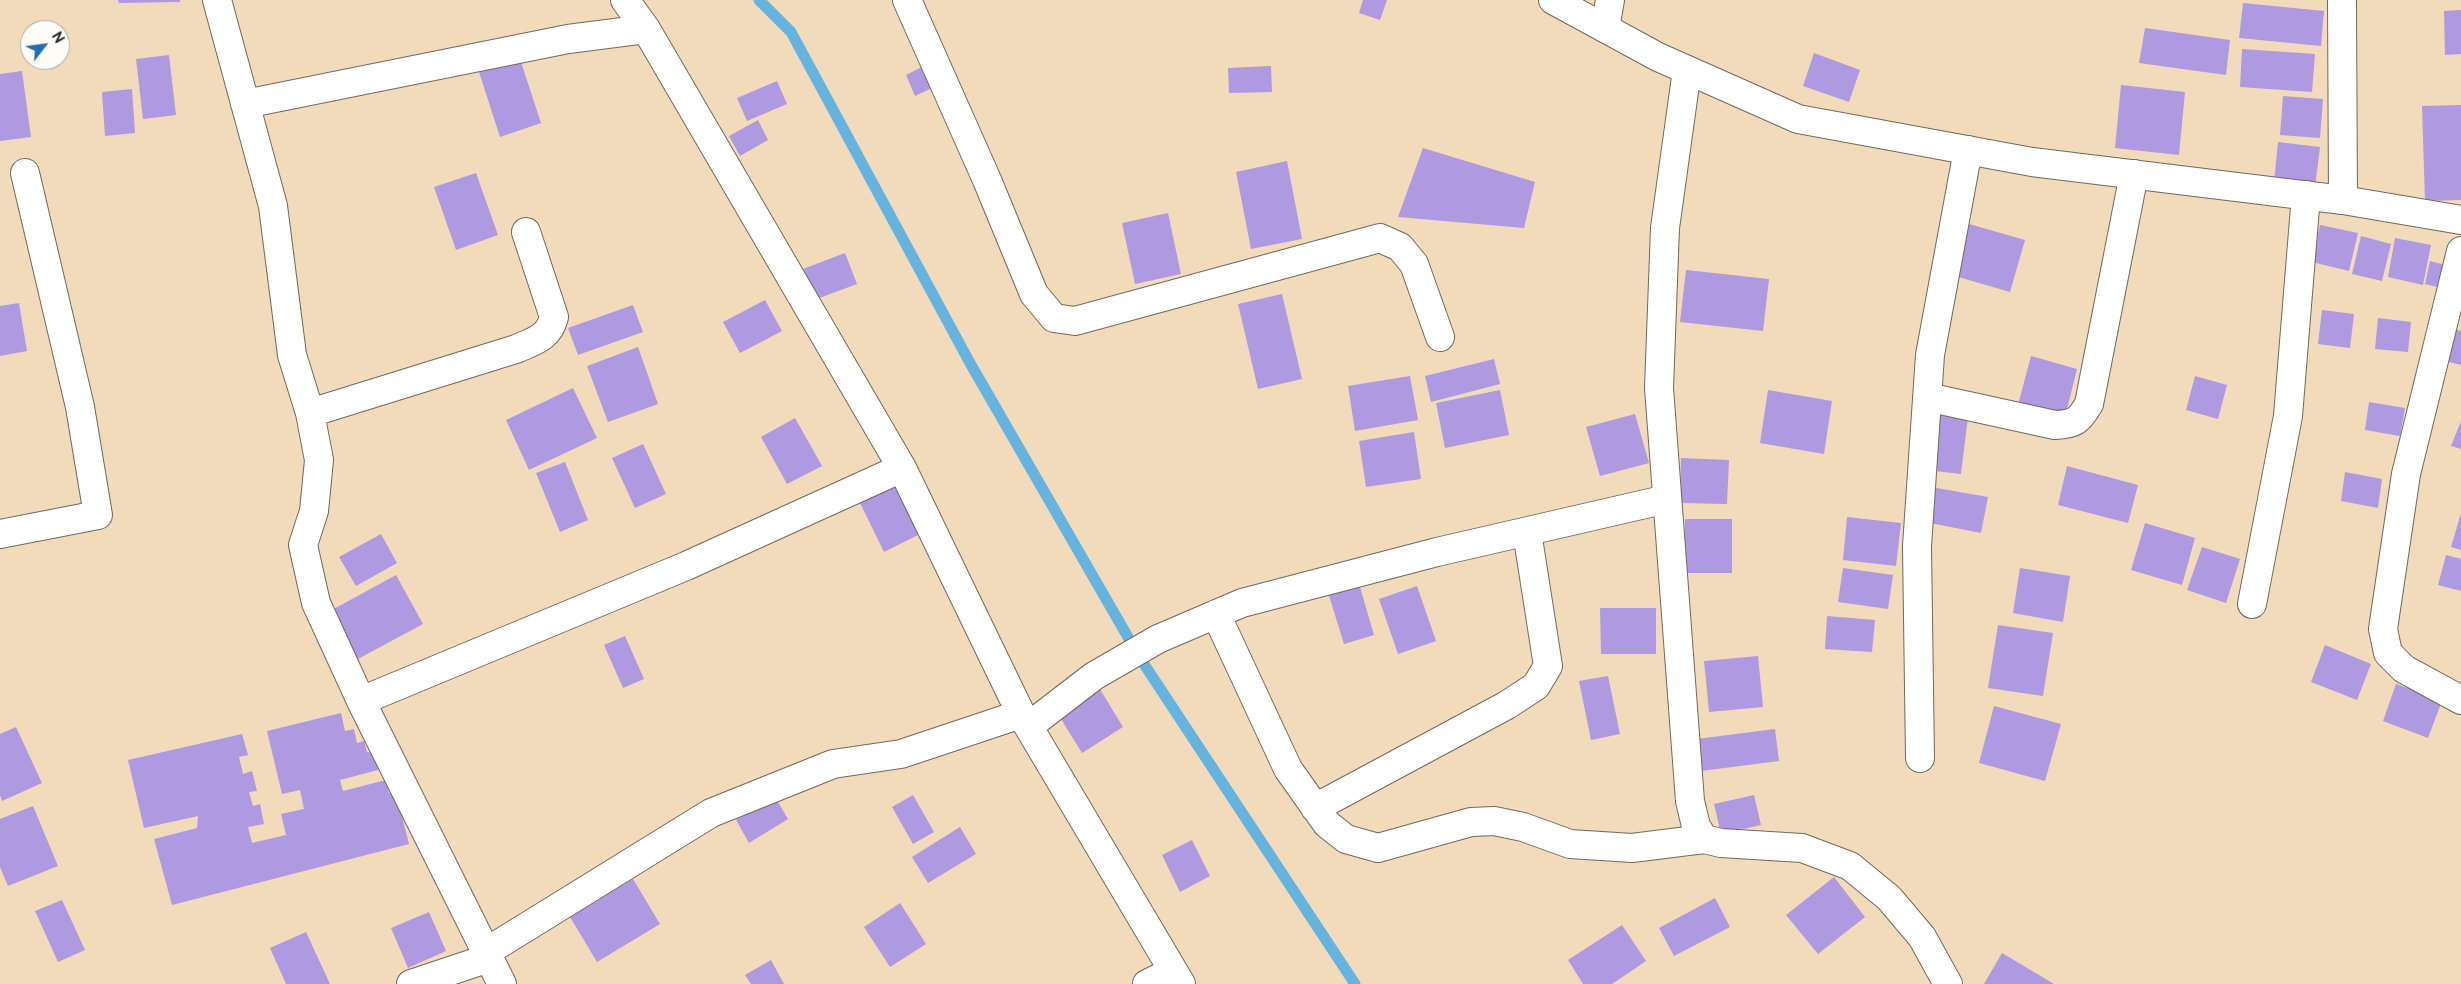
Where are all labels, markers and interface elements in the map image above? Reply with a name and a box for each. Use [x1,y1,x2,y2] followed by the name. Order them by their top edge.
[20,20,70,70] north arrow
[48,29,68,47] text: N

